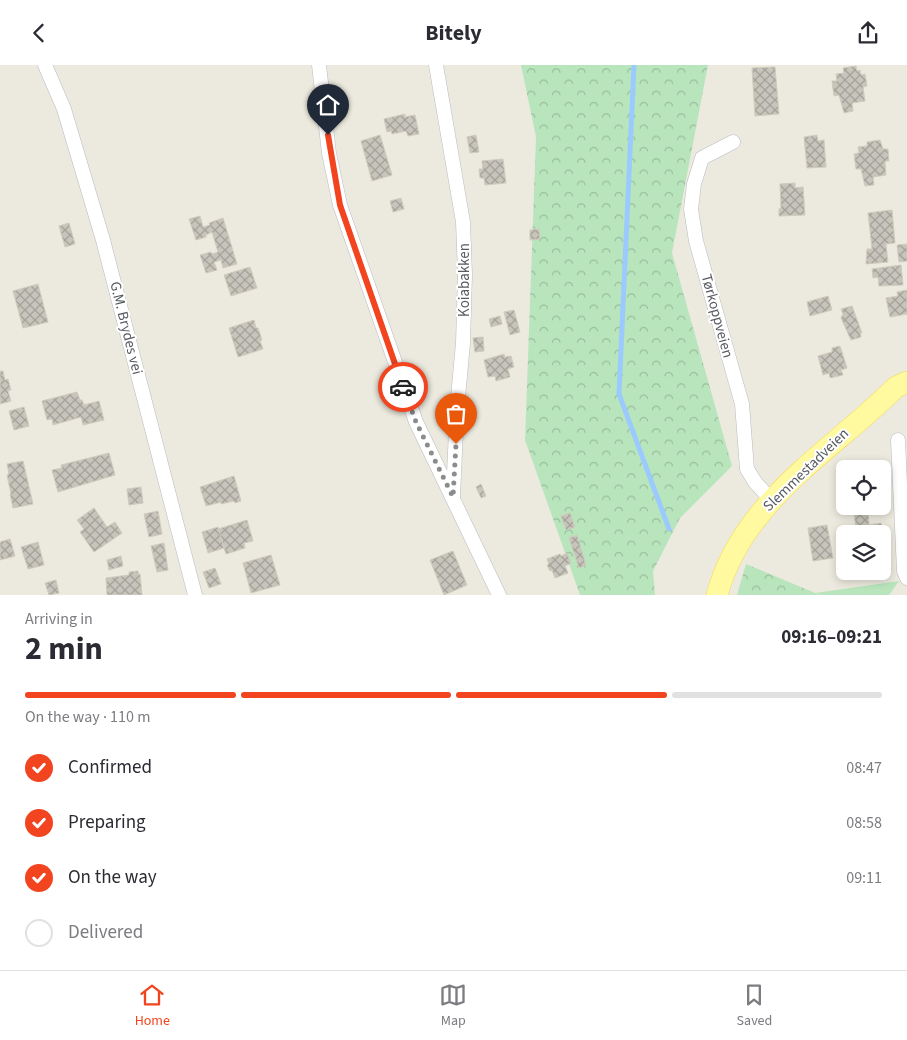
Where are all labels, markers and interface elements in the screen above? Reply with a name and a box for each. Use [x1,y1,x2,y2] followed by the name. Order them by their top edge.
[425,17,482,49] text: Bitely
[25,19,53,47] icon: back
[854,19,882,47] icon: share
[307,84,349,135] pin
[314,91,342,119] icon: home
[454,243,475,317] street label: Koiabakken
[696,272,738,360] street label: Tørkoppveien
[104,279,148,377] street label: G.M. Brydes vei
[378,362,428,412] courier
[389,373,417,401] icon: car
[435,393,477,444] pin
[442,400,470,428] icon: bag
[758,424,854,516] street label: Slemmestadveien
[836,460,891,580] map controls
[836,460,891,515] button: locate
[836,525,891,580] button: layers
[25,608,93,630] text: Arriving in
[781,624,882,651] text: 09:16–09:21
[25,626,103,672] text: 2 min
[25,706,150,728] text: On the way · 110 m
[25,754,53,782] icon: check
[68,754,152,781] text: Confirmed
[846,757,882,779] text: 08:47
[25,809,53,837] icon: check
[68,809,146,836] text: Preparing
[846,812,882,834] text: 08:58
[25,864,53,892] icon: check
[68,864,157,891] text: On the way
[846,867,882,889] text: 09:11
[68,919,143,946] text: Delivered
[135,981,170,1031] tab: Home
[439,981,467,1031] tab: Map
[737,981,772,1031] tab: Saved

